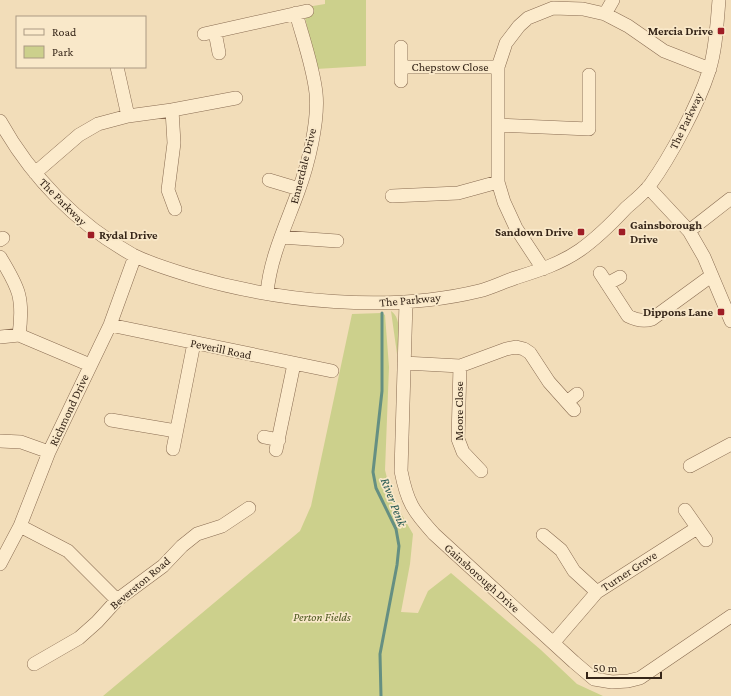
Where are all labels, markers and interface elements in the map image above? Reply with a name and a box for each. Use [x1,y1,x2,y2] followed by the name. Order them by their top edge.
[16,16,146,68] legend
[648,24,713,38] place label: Mercia Drive
[52,25,77,39] text: Road
[716,26,726,36] marker: Mercia Drive
[52,45,74,59] text: Park
[412,60,488,74] street label: Chepstow Close
[666,90,706,152] street label: The Parkway
[287,127,319,205] street label: Ennerdale Drive
[36,175,90,229] street label: The Parkway
[630,218,702,246] place label: Gainsborough Drive
[495,225,573,239] place label: Sandown Drive
[576,227,586,237] marker: Sandown Drive
[617,227,627,237] marker: Gainsborough Drive
[99,228,158,242] place label: Rydal Drive
[86,230,96,240] marker: Rydal Drive
[379,290,442,310] street label: The Parkway
[643,305,713,319] place label: Dippons Lane
[716,307,726,317] marker: Dippons Lane
[189,336,253,362] street label: Peverill Road
[46,372,92,448] street label: Richmond Drive
[452,381,466,441] street label: Moore Close
[378,475,411,530] water label: River Penk
[441,541,523,615] street label: Gainsborough Drive
[599,548,659,594] street label: Turner Grove
[107,553,173,612] street label: Beverston Road
[293,610,351,624] park label: Perton Fields
[587,654,661,680] scale bar
[593,661,618,675] text: 50 m

